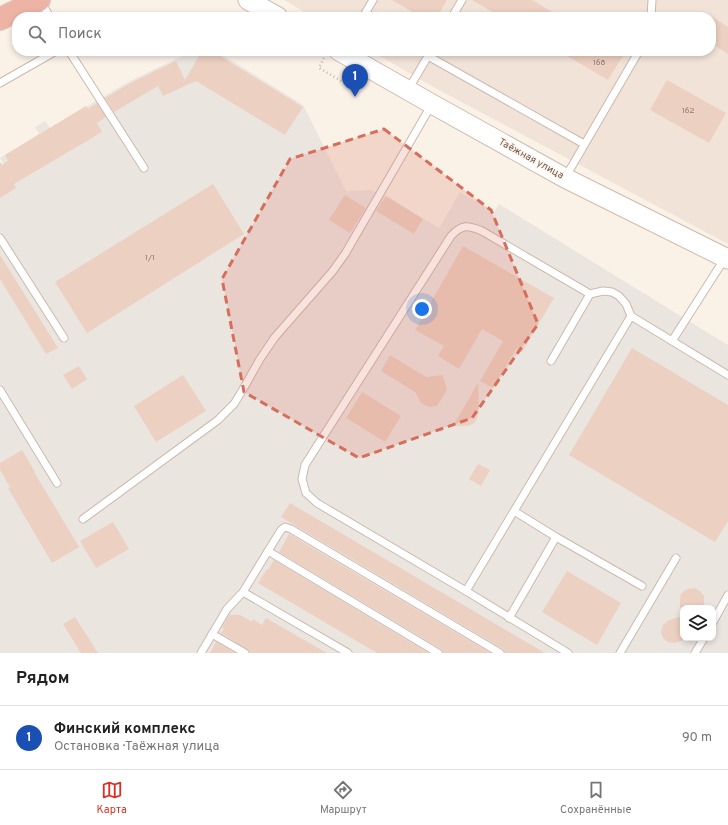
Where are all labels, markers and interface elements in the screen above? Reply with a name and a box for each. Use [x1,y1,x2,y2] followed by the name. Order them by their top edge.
[12,12,716,56] search box
[26,23,48,45] icon: search
[58,25,102,44] text: Поиск
[593,58,605,68] house number: 168
[342,64,368,97] pin: 1
[682,106,694,116] house number: 162
[496,136,566,182] street label: Таёжная улица
[145,253,155,263] house number: 1/1
[412,299,432,319] your location
[680,605,716,641] map controls
[680,605,716,641] button: layers
[16,668,69,690] text: Рядом
[54,720,196,739] text: Финский комплекс
[26,730,32,746] text: 1
[682,730,712,746] text: 90 m
[54,739,219,755] text: Остановка · Таёжная улица
[97,779,127,817] tab: Карта
[320,779,367,817] tab: Маршрут
[560,779,631,817] tab: Сохранённые

